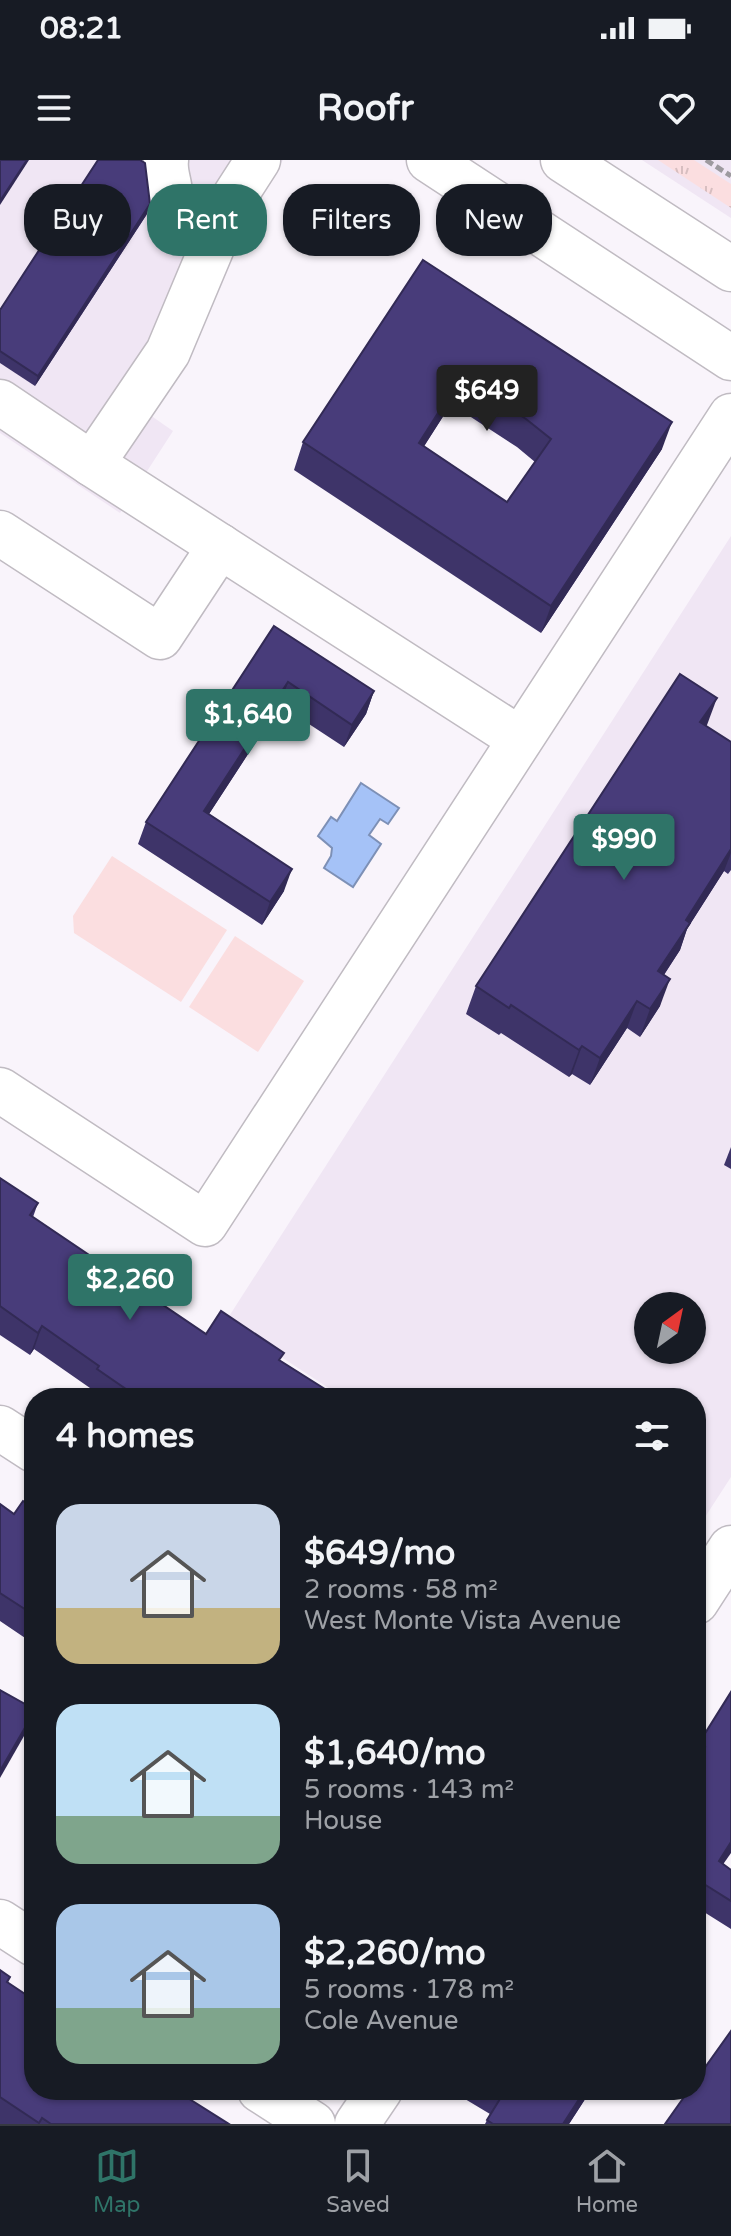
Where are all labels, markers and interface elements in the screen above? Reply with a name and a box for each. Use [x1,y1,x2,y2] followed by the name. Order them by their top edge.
[40,10,123,47] text: 08:21
[32,86,76,130] icon: menu
[655,86,699,130] icon: heart
[317,87,414,130] text: Roofr
[24,184,131,256] chip: Buy
[147,184,267,256] chip: Rent
[283,184,420,256] chip: Filters
[436,184,552,256] chip: New
[440,365,534,433] pin: $649
[454,375,520,406] text: $649
[183,689,313,757] pin: $1,640
[204,699,292,730] text: $1,640
[577,814,671,882] pin: $990
[591,824,657,855] text: $990
[65,1254,195,1322] pin: $2,260
[86,1264,174,1295] text: $2,260
[634,1292,706,1364] north arrow
[634,1292,706,1364] map controls
[630,1414,674,1458] icon: filters
[56,1416,194,1457] text: 4 homes
[304,1533,455,1574] text: $649/mo
[120,1536,216,1632] icon: home
[304,1574,498,1605] text: 2 rooms · 58 m²
[304,1605,621,1636] text: West Monte Vista Avenue
[304,1733,486,1774] text: $1,640/mo
[120,1736,216,1832] icon: home
[304,1774,514,1805] text: 5 rooms · 143 m²
[304,1805,382,1836] text: House
[304,1933,486,1974] text: $2,260/mo
[120,1936,216,2032] icon: home
[304,1974,514,2005] text: 5 rooms · 178 m²
[304,2005,458,2036] text: Cole Avenue
[93,2144,140,2218] tab: Map
[326,2144,390,2218] tab: Saved
[576,2144,638,2218] tab: Home

